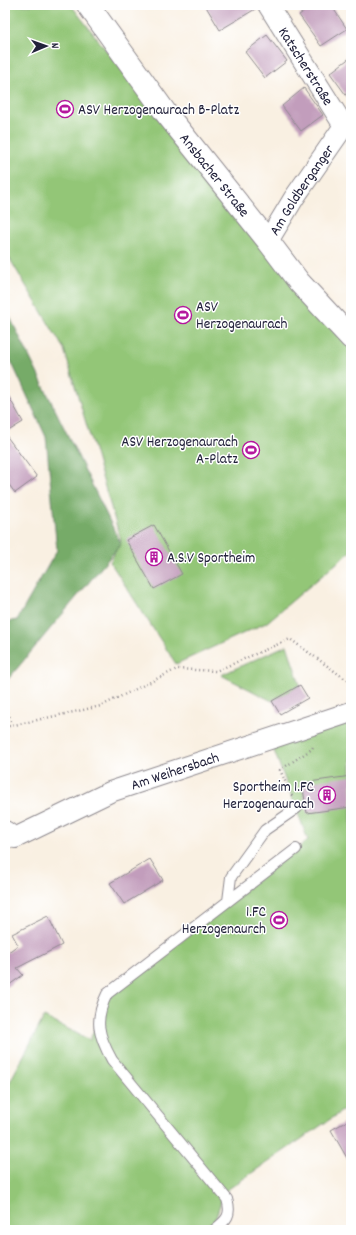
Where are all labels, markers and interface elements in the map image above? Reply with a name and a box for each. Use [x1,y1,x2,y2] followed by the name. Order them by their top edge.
[272,23,338,111] street label: Katscherstraße
[26,26,66,66] north arrow
[46,43,62,49] text: N
[55,99,75,119] sports icon: ASV Herzogenaurach B-Platz
[78,100,239,122] place label: ASV Herzogenaurach B-Platz
[173,129,254,223] street label: Ansbacher Straße
[265,141,341,240] street label: Am Goldberganger
[196,297,287,336] place label: ASV Herzogenaurach
[173,305,193,325] sports icon: ASV Herzogenaurach
[121,432,238,471] place label: ASV Herzogenaurach A-Platz
[241,440,261,460] sports icon: ASV Herzogenaurach A-Platz
[144,547,164,567] building icon: A.S.V Sportheim
[167,548,255,570] place label: A.S.V Sportheim
[128,747,223,797] street label: Am Weihersbach
[223,777,314,816] place label: Sportheim 1.FC Herzogenaurach
[317,785,337,805] building icon: Sportheim 1.FC Herzogenaurach
[182,902,266,941] place label: 1.FC Herzogenaurch
[269,910,289,930] sports icon: 1.FC Herzogenaurch

